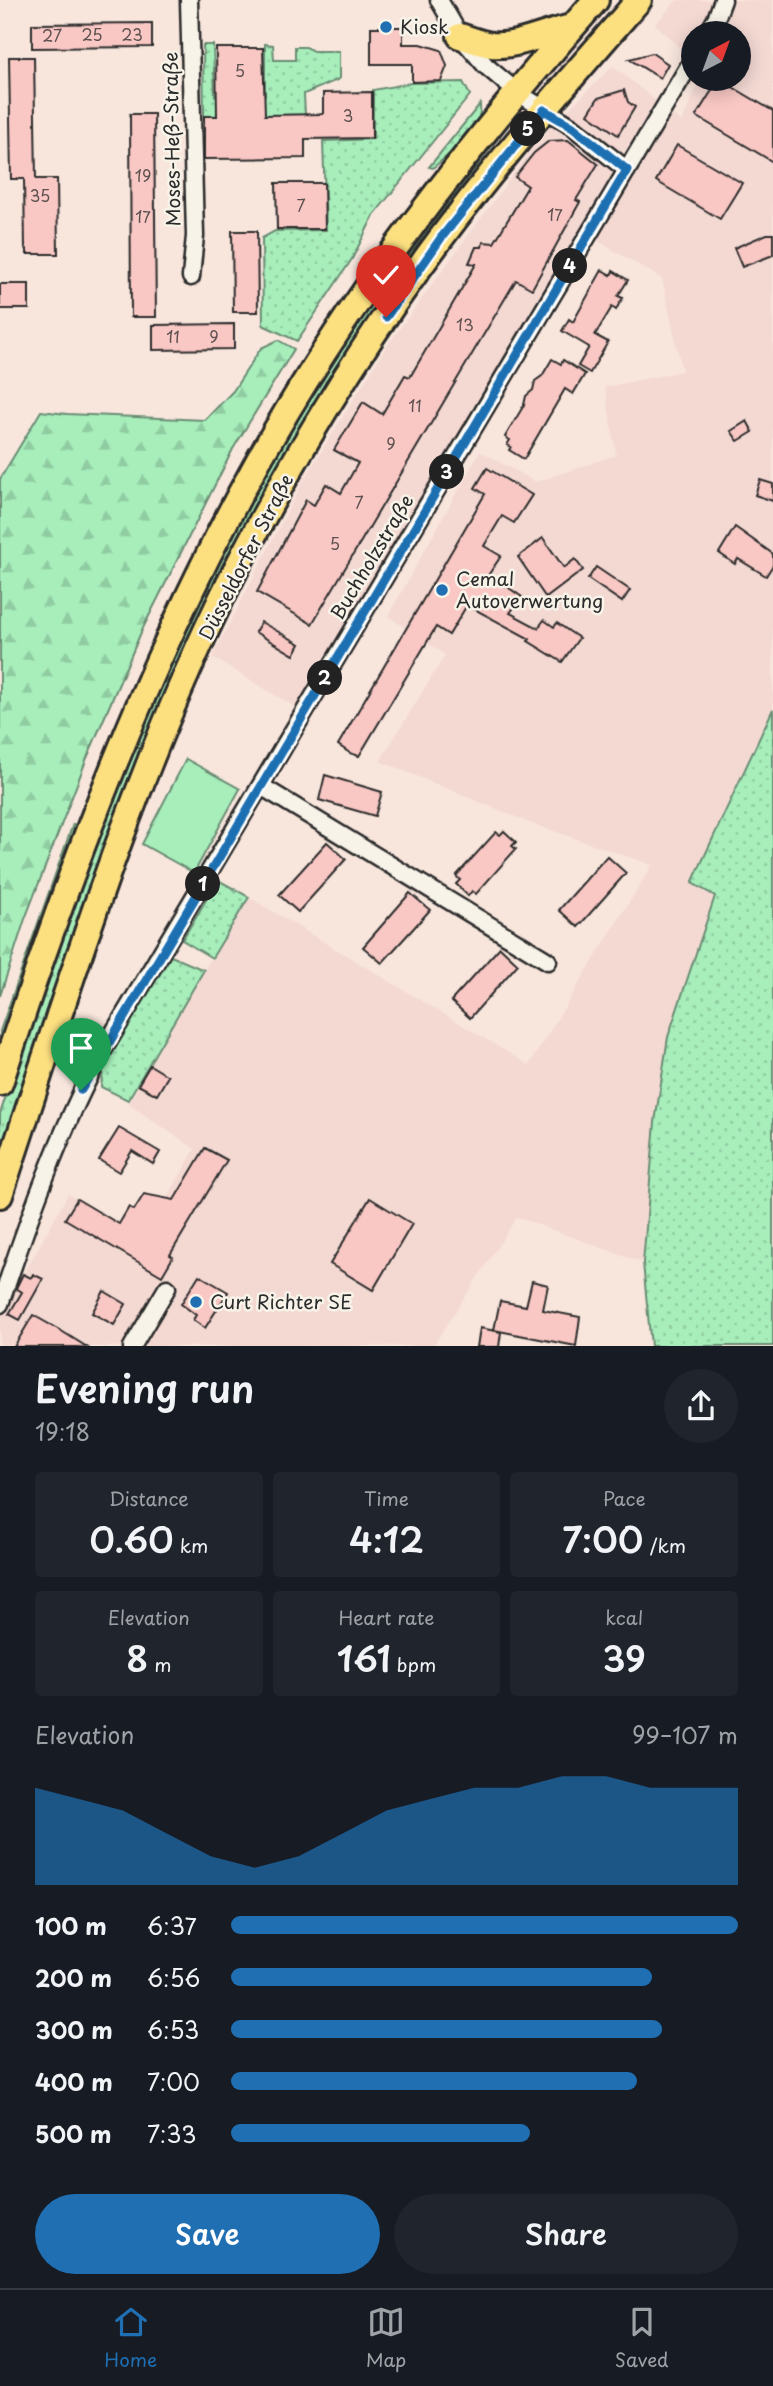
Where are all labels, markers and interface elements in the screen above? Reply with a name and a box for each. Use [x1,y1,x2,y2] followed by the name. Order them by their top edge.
[400,12,449,40] place label: Kiosk
[378,19,394,35] marker: Kiosk
[681,21,751,91] north arrow
[681,21,751,91] map controls
[81,22,103,46] house number: 25
[121,22,143,46] house number: 23
[42,23,62,47] house number: 27
[155,51,187,227] street label: Moses-Heß-Straße
[235,58,245,82] house number: 5
[343,103,353,127] house number: 3
[510,111,546,146] pin: 5
[521,114,534,142] text: 5
[135,163,151,187] house number: 19
[30,183,50,207] house number: 35
[296,193,306,217] house number: 7
[547,202,563,226] house number: 17
[135,204,151,228] house number: 17
[356,245,416,317] pin
[552,248,588,284] pin: 4
[563,251,576,279] text: 4
[367,256,405,294] icon: check
[456,312,474,336] house number: 13
[166,324,180,348] house number: 11
[209,324,219,348] house number: 9
[408,393,422,417] house number: 11
[386,431,396,455] house number: 9
[430,454,464,490] pin: 3
[440,457,453,485] text: 3
[191,469,299,644] street label: Düsseldorfer Straße
[323,489,420,624] street label: Buchholzstraße
[354,490,364,514] house number: 7
[330,531,340,555] house number: 5
[456,564,603,614] place label: Cemal Autoverwertung
[434,582,450,598] marker: Cemal Autoverwertung
[308,660,342,696] pin: 2
[318,663,331,691] text: 2
[186,866,220,902] pin: 1
[198,869,207,897] text: 1
[51,1018,111,1090] pin
[62,1029,100,1067] icon: arrive
[210,1287,352,1315] place label: Curt Richter SE
[188,1294,204,1310] marker: Curt Richter SE
[35,1359,254,1416] text: Evening run
[664,1369,738,1443] button: share
[35,1414,90,1449] text: 19:18
[109,1484,189,1512] text: Distance
[364,1484,409,1512] text: Time
[603,1484,646,1512] text: Pace
[89,1512,174,1565] text: 0.60
[349,1512,424,1565] text: 4:12
[562,1512,643,1565] text: 7:00
[174,1531,208,1559] text: km
[643,1531,686,1559] text: /km
[108,1603,190,1631] text: Elevation
[339,1603,434,1631] text: Heart rate
[605,1603,643,1631] text: kcal
[126,1631,148,1684] text: 8
[337,1631,391,1684] text: 161
[603,1631,646,1684] text: 39
[148,1650,172,1678] text: m
[391,1650,436,1678] text: bpm
[35,1717,134,1752] text: Elevation
[632,1717,738,1752] text: 99–107 m
[35,1908,107,1943] text: 100 m
[147,1908,197,1943] text: 6:37
[35,1960,112,1995] text: 200 m
[147,1960,200,1995] text: 6:56
[35,2012,113,2047] text: 300 m
[147,2012,199,2047] text: 6:53
[35,2064,113,2099] text: 400 m
[147,2064,200,2099] text: 7:00
[35,2116,112,2151] text: 500 m
[147,2116,197,2151] text: 7:33
[35,2194,380,2274] button: Save
[394,2194,738,2274] button: Share
[104,2303,157,2373] tab: Home
[366,2303,406,2373] tab: Map
[615,2303,669,2373] tab: Saved

